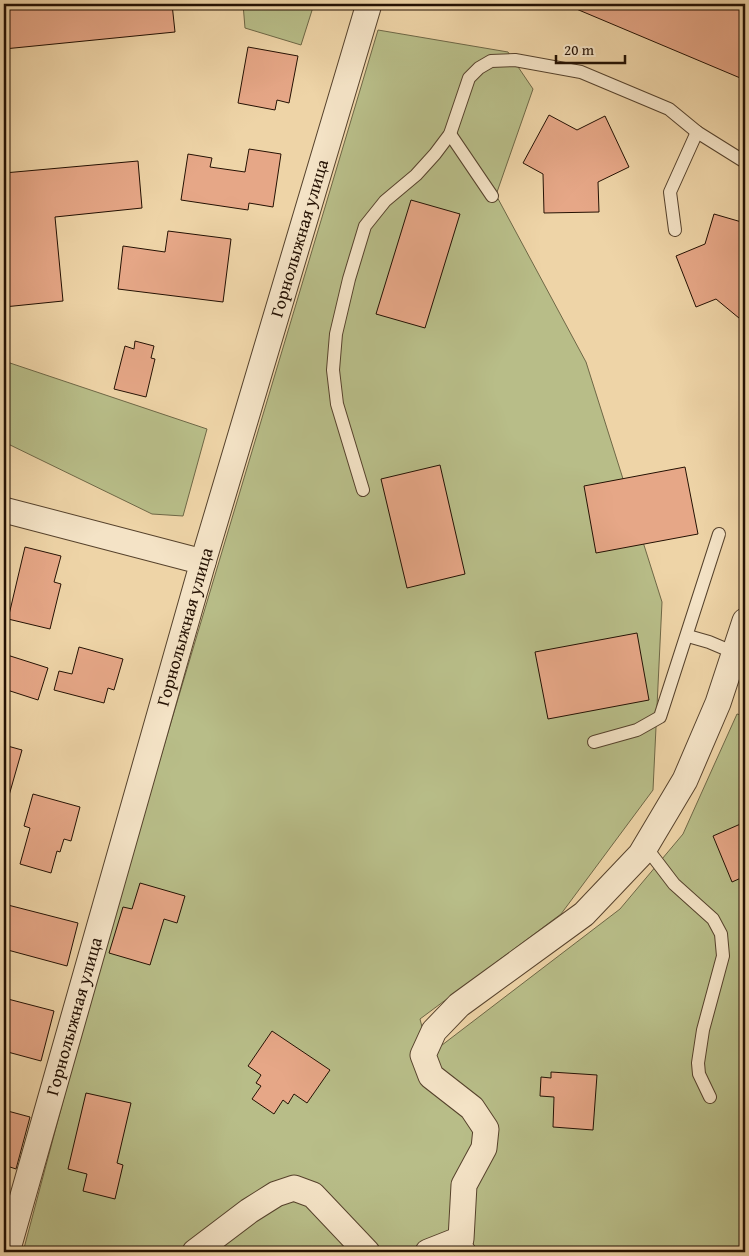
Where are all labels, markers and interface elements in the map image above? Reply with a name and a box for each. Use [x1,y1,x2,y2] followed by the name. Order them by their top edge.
[556,32,625,64] scale bar
[564,39,595,60] text: 20 m
[263,155,335,320] street label: Горнолыжная улица
[149,544,220,709] street label: Горнолыжная улица
[38,933,109,1099] street label: Горнолыжная улица

